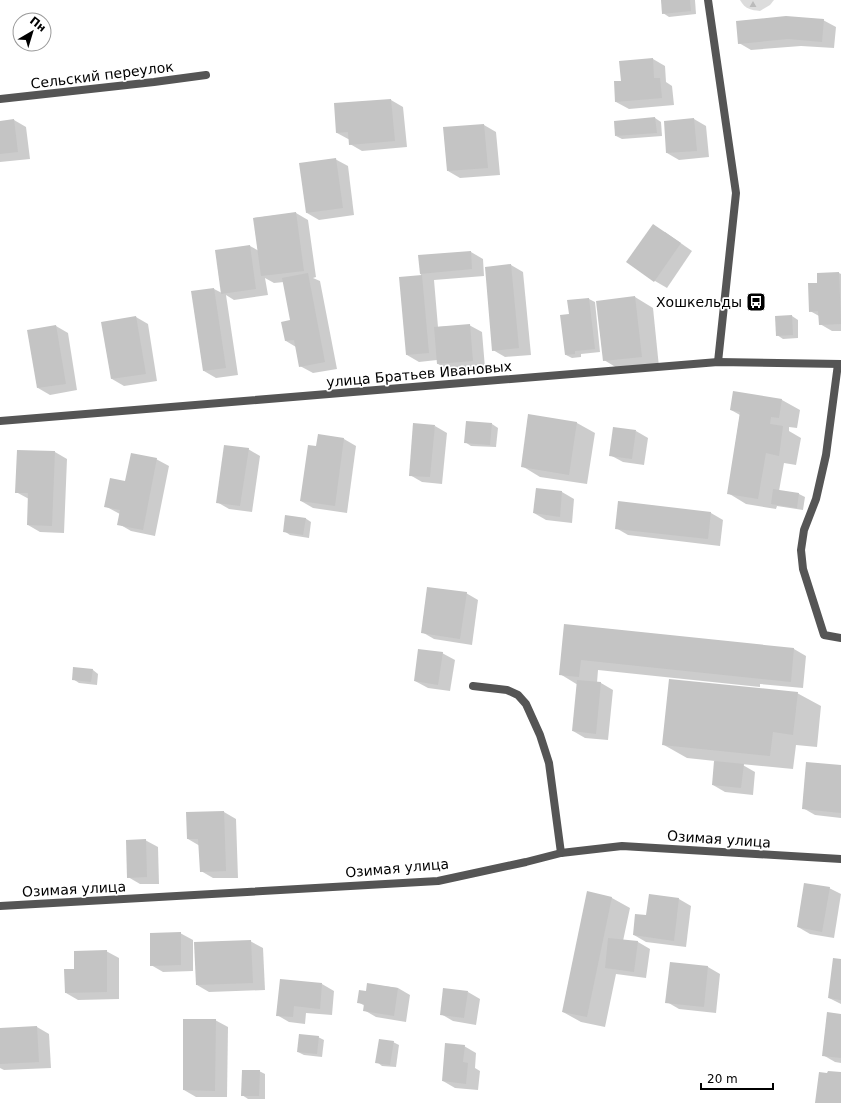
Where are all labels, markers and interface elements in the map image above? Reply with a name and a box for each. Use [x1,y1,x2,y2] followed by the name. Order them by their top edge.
[12,12,52,52] north arrow
[27,14,48,35] text: Пн
[30,58,174,92] street label: Сельский переулок
[745,291,767,313] bus stop icon: Хошкельды
[656,294,742,310] place label: Хошкельды
[326,358,512,390] street label: улица Братьев Ивановых
[667,827,771,851] street label: Озимая улица
[344,855,450,881] street label: Озимая улица
[22,878,126,900] street label: Озимая улица
[701,1065,773,1091] scale bar
[707,1072,738,1086] text: 20 m

